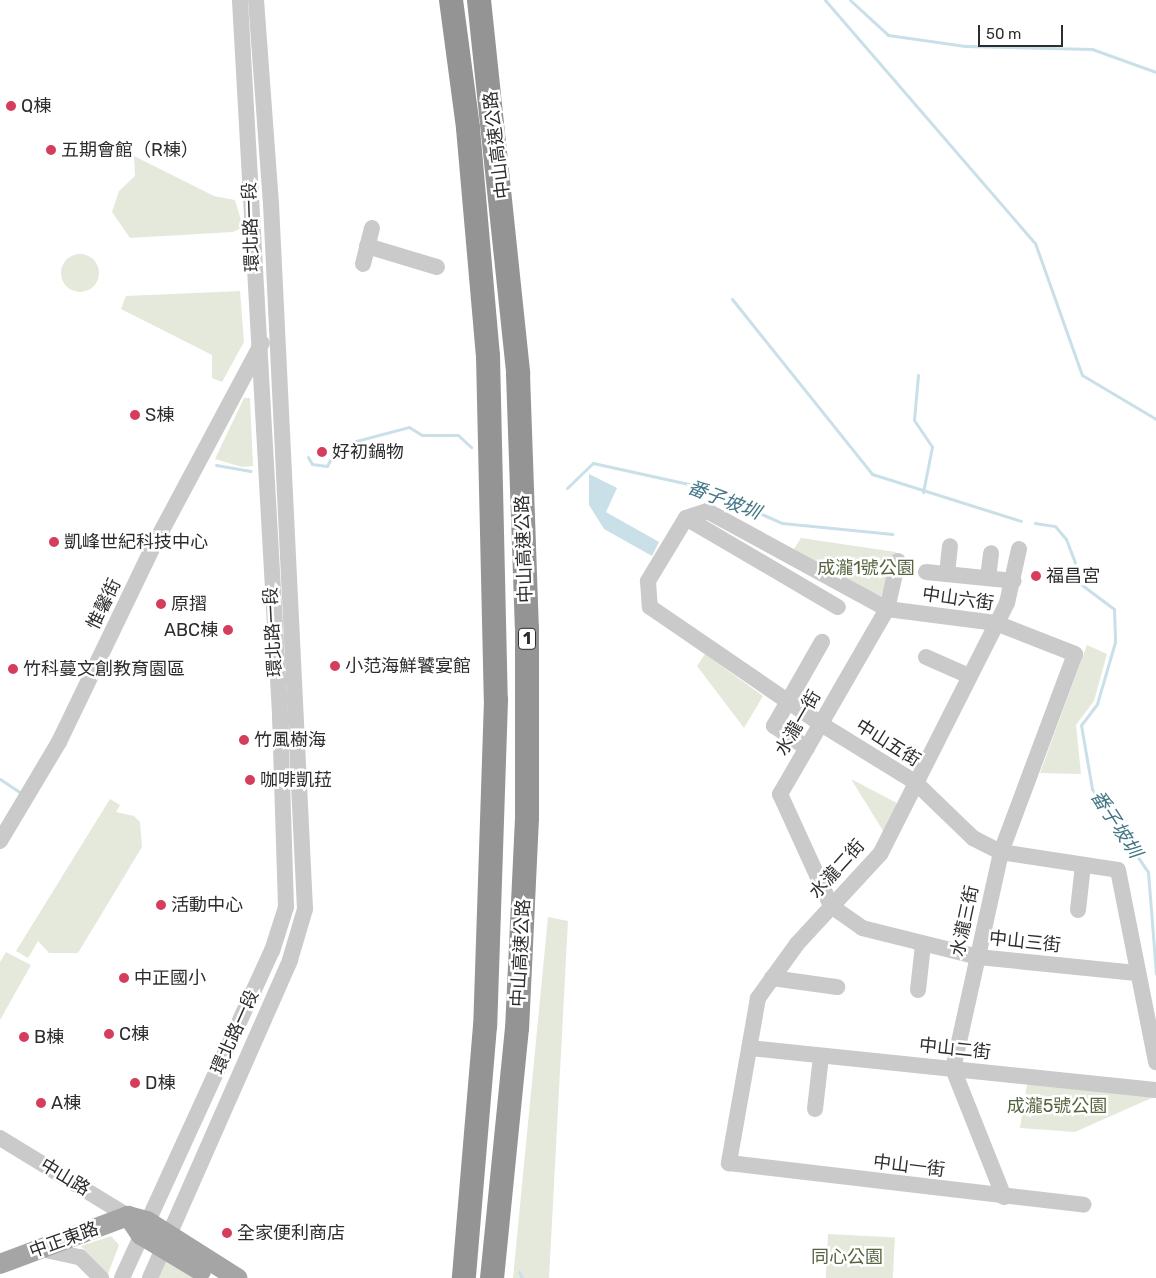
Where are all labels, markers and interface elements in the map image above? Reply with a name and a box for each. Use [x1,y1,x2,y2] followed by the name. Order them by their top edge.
[981,15,1066,47] scale bar
[986,25,1021,43] text: 50 m
[480,90,514,200] street label: 中山高速公路
[21,95,51,117] place label: Q棟
[5,100,17,112] marker: Q棟
[61,139,199,161] place label: 五期會館（R棟）
[45,144,57,156] marker: 五期會館（R棟）
[239,182,263,272] street label: 環北路一段
[145,404,174,426] place label: S棟
[129,409,141,421] marker: S棟
[332,441,404,463] place label: 好初鍋物
[316,446,328,458] marker: 好初鍋物
[684,476,764,524] water label: 番子坡圳
[511,495,537,603] street label: 中山高速公路
[64,531,208,553] place label: 凱峰世紀科技中心
[48,536,60,548] marker: 凱峰世紀科技中心
[817,557,915,579] park label: 成瀧1號公園
[1046,565,1100,587] place label: 福昌宮
[1030,570,1042,582] marker: 福昌宮
[82,575,126,633] street label: 惟馨街
[921,583,995,615] street label: 中山六街
[260,586,286,678] street label: 環北路一段
[171,593,207,615] place label: 原摺
[155,598,167,610] marker: 原摺
[164,619,218,641] place label: ABC棟
[222,624,234,636] marker: ABC棟
[517,626,537,652] road number: 1
[345,655,471,677] place label: 小范海鮮饕宴館
[23,658,185,680] place label: 竹科蔓文創教育園區
[329,660,341,672] marker: 小范海鮮饕宴館
[7,663,19,675] marker: 竹科蔓文創教育園區
[771,686,825,760] street label: 水瀧一街
[852,715,924,771] street label: 中山五街
[254,729,326,751] place label: 竹風樹海
[238,734,250,746] marker: 竹風樹海
[260,769,332,791] place label: 咖啡凱菈
[244,774,256,786] marker: 咖啡凱菈
[1086,786,1146,862] water label: 番子坡圳
[805,835,869,903] street label: 水瀧二街
[947,884,983,958] street label: 水瀧三街
[171,894,243,916] place label: 活動中心
[155,899,167,911] marker: 活動中心
[507,899,535,1007] street label: 中山高速公路
[988,927,1062,957] street label: 中山三街
[134,967,206,989] place label: 中正國小
[118,972,130,984] marker: 中正國小
[207,986,263,1078] street label: 環北路一段
[119,1023,149,1045] place label: C棟
[34,1026,64,1048] place label: B棟
[103,1028,115,1040] marker: C棟
[18,1031,30,1043] marker: B棟
[918,1034,992,1064] street label: 中山二街
[145,1072,175,1094] place label: D棟
[129,1077,141,1089] marker: D棟
[51,1092,81,1114] place label: A棟
[1007,1095,1107,1117] park label: 成瀧5號公園
[35,1097,47,1109] marker: A棟
[872,1151,946,1181] street label: 中山一街
[36,1154,94,1200] street label: 中山路
[26,1218,102,1262] street label: 中正東路
[237,1222,345,1244] place label: 全家便利商店
[221,1227,233,1239] marker: 全家便利商店
[811,1246,883,1268] park label: 同心公園

